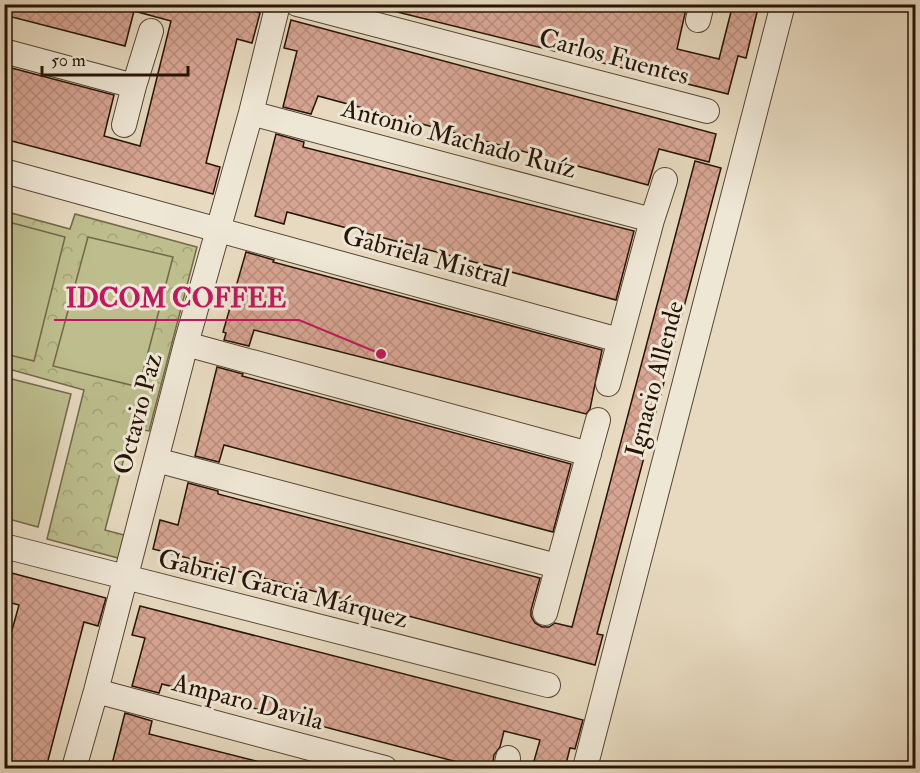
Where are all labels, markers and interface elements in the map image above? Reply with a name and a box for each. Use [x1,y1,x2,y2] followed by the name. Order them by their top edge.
[535,22,693,92] street label: Carlos Fuentes
[42,39,188,77] scale bar
[51,49,86,72] text: 50 m
[337,92,580,186] street label: Antonio Machado Ruíz
[339,219,513,295] street label: Gabriela Mistral
[54,275,299,320] callout: IDCOM COFFEE
[66,282,287,315] text: IDCOM COFFEE
[619,297,691,461] street label: Ignacio Allende
[106,349,170,478] street label: Octavio Paz
[155,542,412,636] street label: Gabriel Garcia Márquez
[168,666,327,739] street label: Amparo Davila

